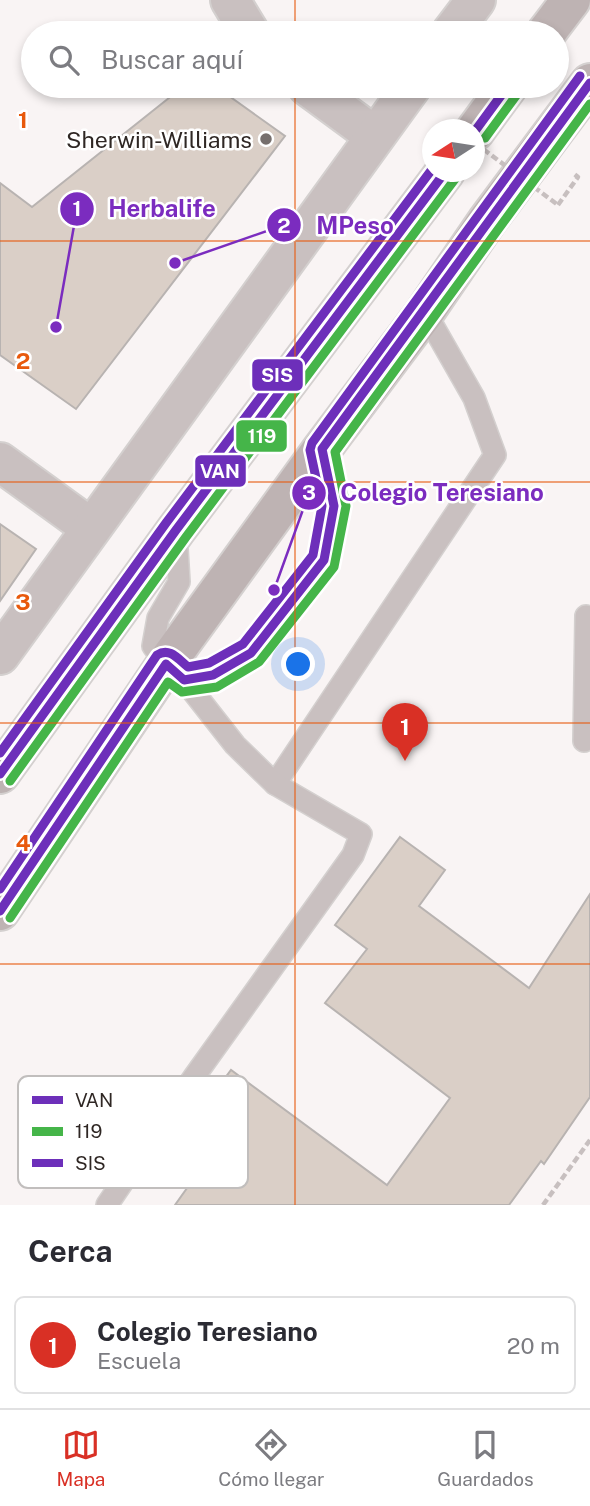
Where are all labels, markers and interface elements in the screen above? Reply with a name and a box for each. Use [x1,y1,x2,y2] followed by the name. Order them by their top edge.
[21,21,569,98] search box
[45,41,83,79] icon: search
[101,44,243,75] text: Buscar aquí
[18,106,28,133] text: 1
[422,119,485,182] north arrow
[66,126,252,153] place label: Sherwin-Williams
[258,131,274,147] marker: Sherwin-Williams
[59,186,230,231] callout: Herbalife
[108,194,216,222] text: Herbalife
[73,196,82,221] text: 1
[267,203,407,248] callout: MPeso
[316,211,394,239] text: MPeso
[277,213,291,238] text: 2
[16,347,30,374] text: 2
[251,358,304,392] line badge: SIS
[261,364,293,386] text: SIS
[235,419,288,453] line badge: 119
[248,425,276,447] text: 119
[194,454,247,488] line badge: VAN
[200,460,240,482] text: VAN
[291,471,558,516] callout: Colegio Teresiano
[340,478,544,506] text: Colegio Teresiano
[302,480,316,505] text: 3
[15,588,31,615] text: 3
[281,647,315,681] your location
[382,703,428,761] pin: 1
[15,829,31,856] text: 4
[18,1076,248,1188] legend
[75,1089,113,1111] text: VAN
[75,1120,102,1142] text: 119
[75,1152,106,1174] text: SIS
[28,1233,113,1269] text: Cerca
[97,1316,318,1347] text: Colegio Teresiano
[48,1332,58,1359] text: 1
[507,1332,560,1359] text: 20 m
[97,1347,181,1374] text: Escuela
[56,1426,105,1490] tab: Mapa
[218,1426,325,1490] tab: Cómo llegar
[437,1426,534,1490] tab: Guardados

